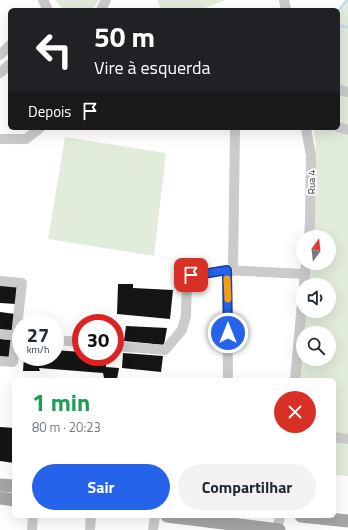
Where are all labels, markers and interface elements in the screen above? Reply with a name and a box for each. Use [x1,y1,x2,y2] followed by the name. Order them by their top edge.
[94,15,155,58] text: 50 m
[28,24,80,76] icon: left
[94,54,211,81] text: Vire à esquerda
[28,100,71,123] text: Depois
[79,100,101,122] icon: arrive
[304,169,319,194] street label: Rua 4
[296,230,336,270] north arrow
[296,230,336,366] map controls
[174,258,208,292] pin
[180,264,202,286] icon: arrive
[296,278,336,318] button: sound
[207,312,249,354] position arrow
[72,314,124,366] speed limit sign: 30
[27,319,49,350] text: 27
[296,326,336,366] button: search
[27,342,49,357] text: km/h
[32,384,90,420] text: 1 min
[274,391,316,433] button: close
[32,417,101,437] text: 80 m · 20:23
[32,464,170,510] button: Sair
[178,464,316,510] button: Compartilhar

